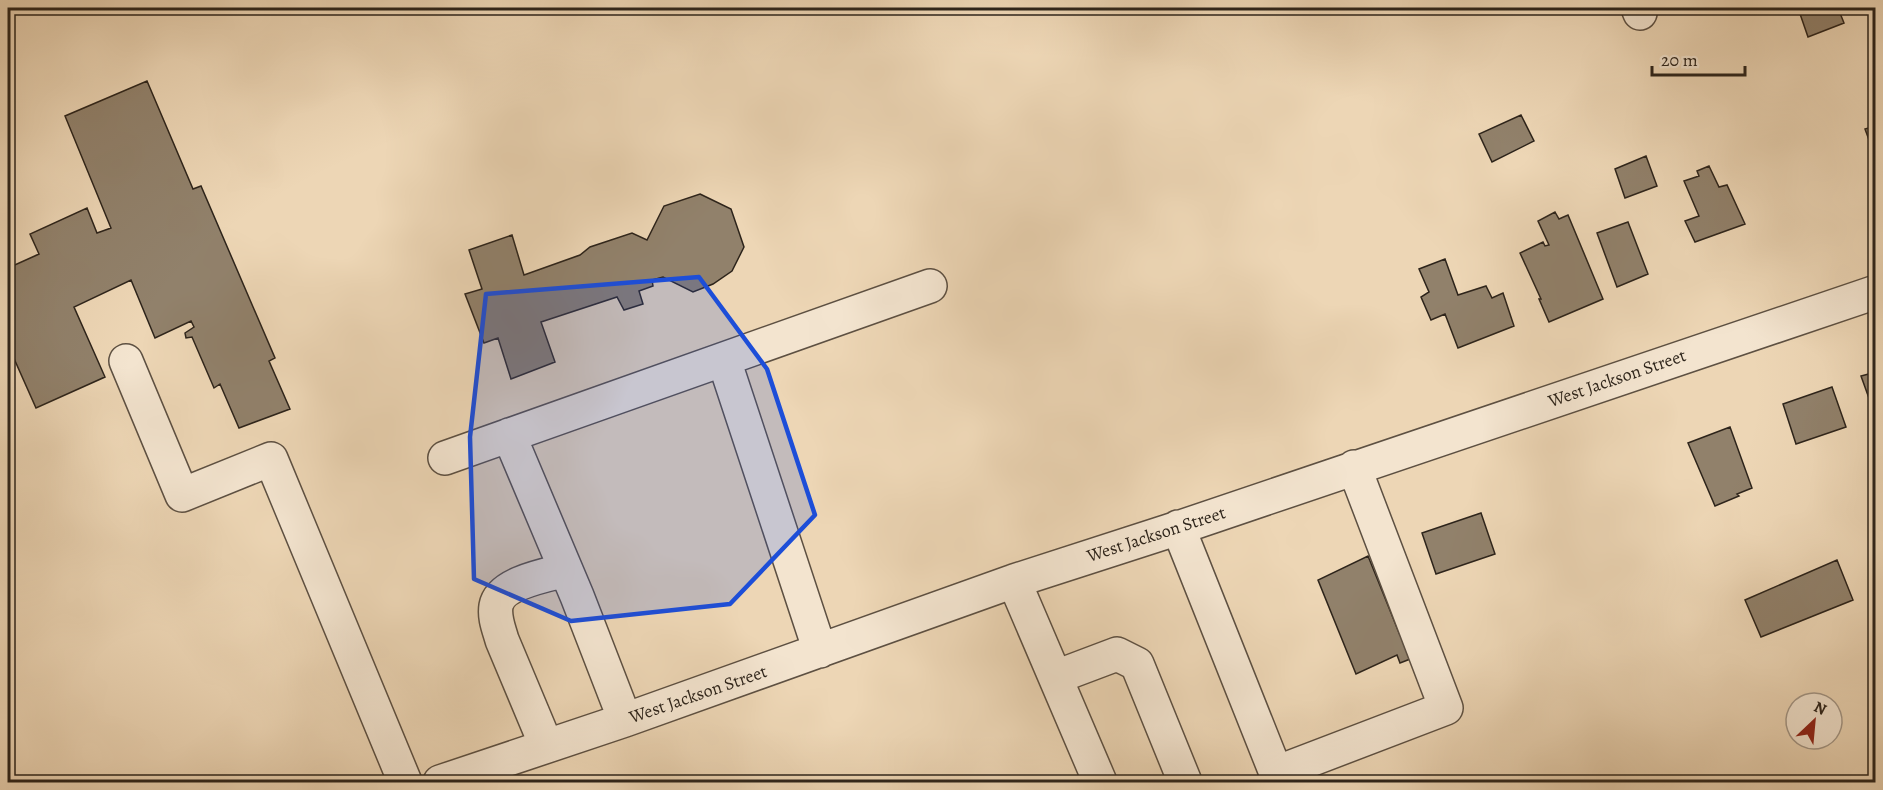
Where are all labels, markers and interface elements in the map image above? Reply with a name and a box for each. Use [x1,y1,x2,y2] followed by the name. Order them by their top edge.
[1652,39,1745,77] scale bar
[1661,48,1698,72] text: 20 m
[1544,343,1689,413] street label: West Jackson Street
[1083,500,1228,568] street label: West Jackson Street
[625,659,770,729] street label: West Jackson Street
[1784,691,1844,751] north arrow
[1810,696,1831,721] text: N

